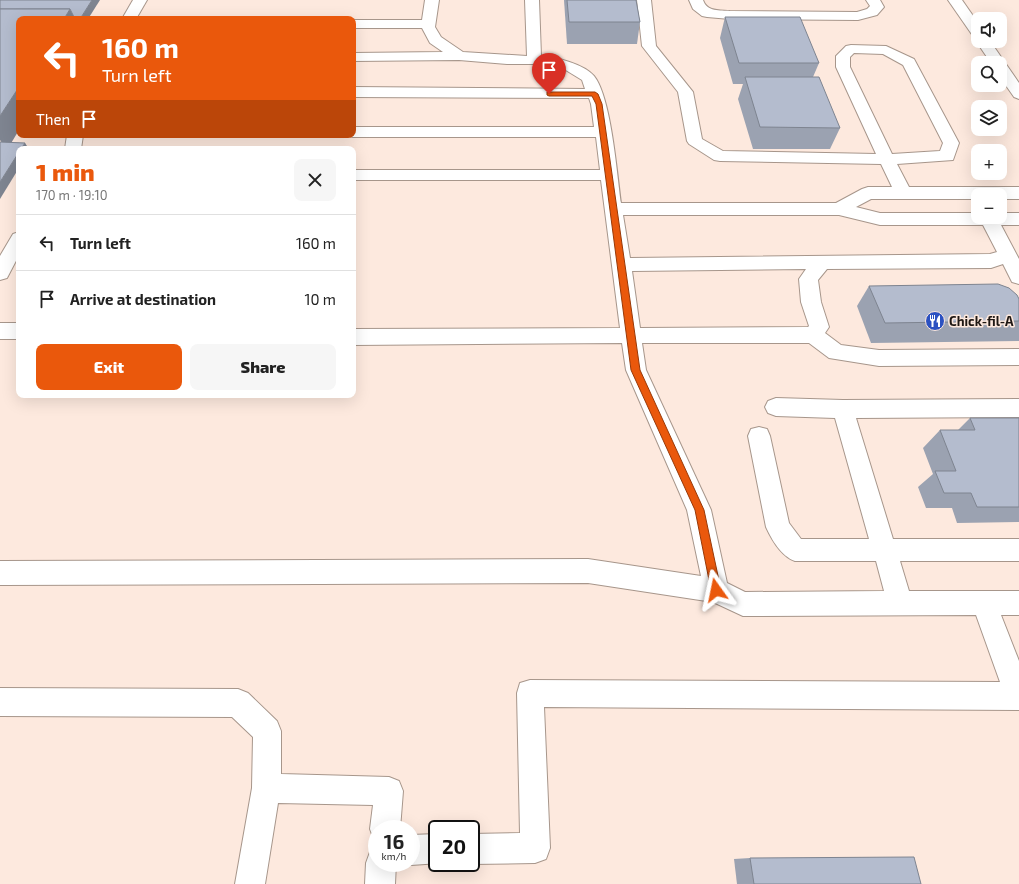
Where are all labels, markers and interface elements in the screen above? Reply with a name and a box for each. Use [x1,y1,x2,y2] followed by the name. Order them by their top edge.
[971,12,1007,224] map controls
[971,12,1007,48] button: sound
[102,30,179,64] text: 160 m
[36,32,88,84] icon: left
[532,53,566,94] pin
[971,56,1007,92] button: search
[538,59,560,81] icon: arrive
[102,64,172,86] text: Turn left
[971,100,1007,136] button: layers
[78,108,100,130] icon: arrive
[36,110,70,128] text: Then
[971,144,1007,180] button: +
[36,157,95,186] text: 1 min
[294,159,336,201] button: close
[36,187,108,203] text: 170 m · 19:10
[971,188,1007,224] button: −
[36,232,58,254] icon: left
[70,234,131,252] text: Turn left
[296,234,336,252] text: 160 m
[36,288,58,310] icon: arrive
[70,290,216,308] text: Arrive at destination
[304,290,336,308] text: 10 m
[924,310,946,332] restaurant icon: Chick-fil-A
[949,313,1014,329] place label: Chick-fil-A
[36,344,182,390] button: Exit
[190,344,336,390] button: Share
[695,569,737,611] position arrow
[428,820,480,872] speed limit sign: 20
[384,829,404,853] text: 16
[382,850,406,862] text: km/h

